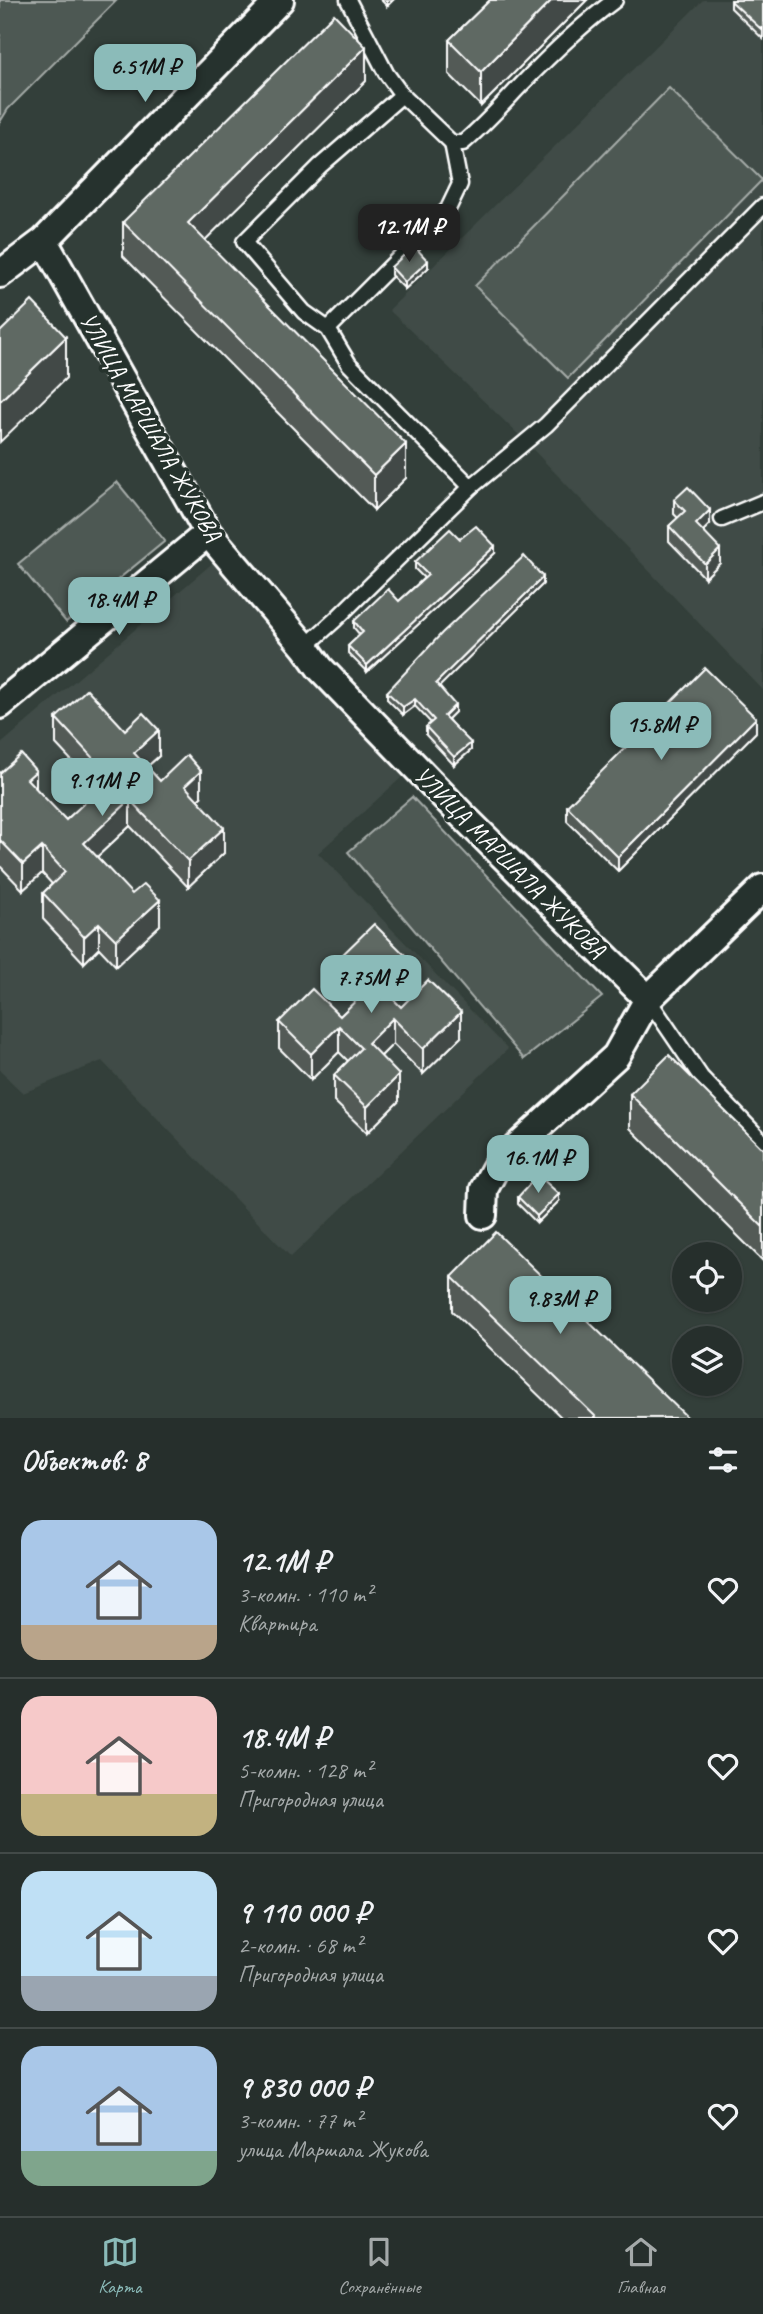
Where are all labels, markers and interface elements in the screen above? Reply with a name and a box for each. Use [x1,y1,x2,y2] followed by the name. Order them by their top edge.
[80,44,210,104] pin: 6.51M ₽
[110,52,180,81] text: 6.51M ₽
[344,204,474,264] pin: 12.1M ₽
[374,212,444,241] text: 12.1M ₽
[73,307,229,547] street label: УЛИЦА МАРШАЛА ЖУКОВА
[54,578,184,637] pin: 18.4M ₽
[84,585,154,614] text: 18.4M ₽
[596,702,726,762] pin: 15.8M ₽
[626,710,696,739] text: 15.8M ₽
[37,758,167,818] pin: 9.11M ₽
[408,760,613,965] street label: УЛИЦА МАРШАЛА ЖУКОВА
[67,766,137,795] text: 9.11M ₽
[306,956,436,1015] pin: 7.75M ₽
[336,963,406,992] text: 7.75M ₽
[473,1136,603,1195] pin: 16.1M ₽
[503,1143,573,1172] text: 16.1M ₽
[672,1242,742,1396] map controls
[672,1242,742,1312] button: locate
[495,1276,625,1336] pin: 9.83M ₽
[525,1284,595,1313] text: 9.83M ₽
[672,1326,742,1396] button: layers
[21,1441,146,1479] text: Объектов: 8
[704,1441,742,1479] icon: filters
[238,1542,329,1580] text: 12.1M ₽
[77,1548,161,1632] icon: home
[704,1571,742,1609] icon: heart
[238,1580,372,1609] text: 3-комн. · 110 m²
[238,1609,316,1638] text: Квартира
[238,1718,329,1756] text: 18.4M ₽
[77,1724,161,1808] icon: home
[704,1747,742,1785] icon: heart
[238,1756,372,1785] text: 5-комн. · 128 m²
[238,1785,383,1814] text: Пригородная улица
[238,1893,369,1931] text: 9 110 000 ₽
[77,1899,161,1983] icon: home
[704,1922,742,1960] icon: heart
[238,1931,362,1960] text: 2-комн. · 68 m²
[238,1960,383,1989] text: Пригородная улица
[238,2068,369,2106] text: 9 830 000 ₽
[77,2074,161,2158] icon: home
[704,2097,742,2135] icon: heart
[238,2106,362,2135] text: 3-комн. · 77 m²
[238,2135,427,2164] text: улица Маршала Жукова
[98,2233,142,2299] tab: Карта
[338,2233,421,2299] tab: Сохранённые
[617,2233,665,2299] tab: Главная

